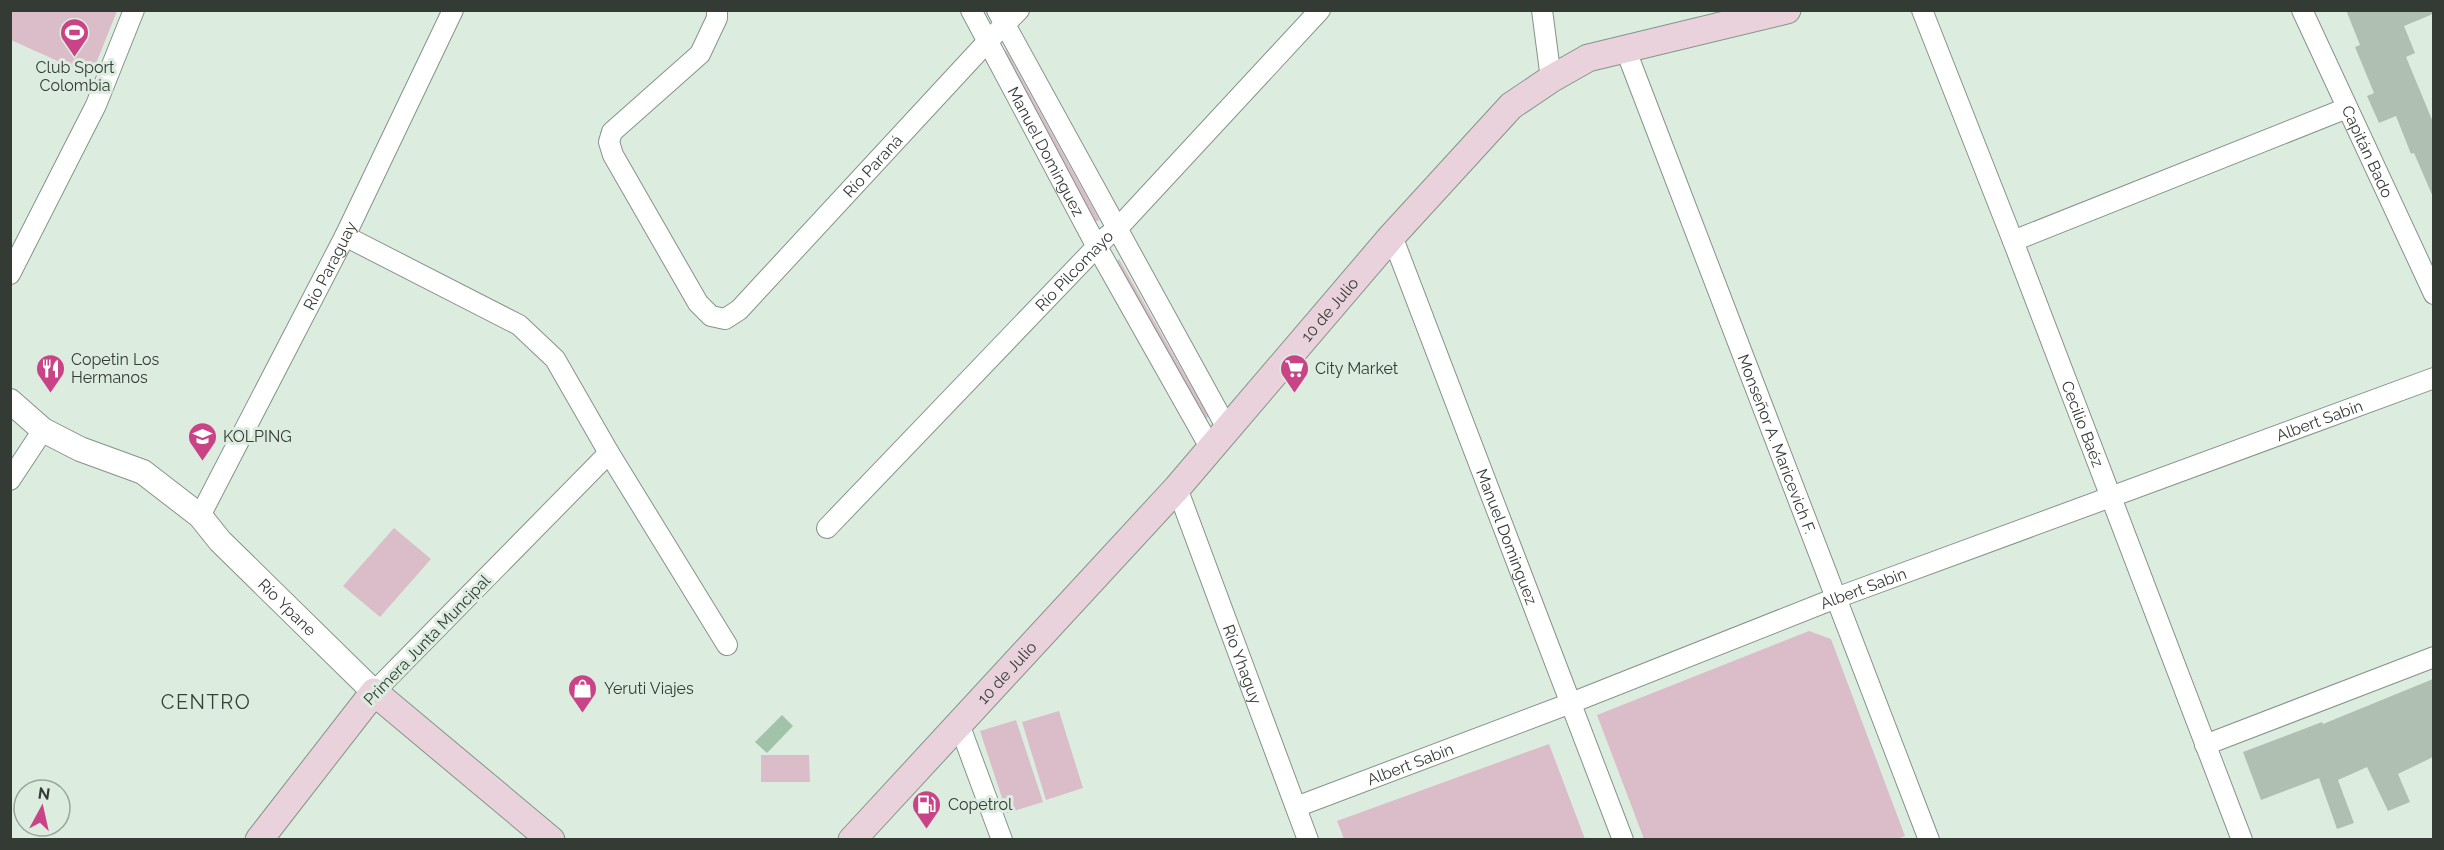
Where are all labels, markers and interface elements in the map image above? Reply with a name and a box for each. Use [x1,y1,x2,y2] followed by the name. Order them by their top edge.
[59,16,91,58] sports icon: Club Sport Colombia
[36,58,115,95] place label: Club Sport Colombia
[1004,83,1088,219] street label: Manuel Dominguez
[2338,102,2397,201] street label: Capitán Bado
[839,131,906,201] street label: Río Paraná
[299,218,360,313] street label: Río Paraguay
[1031,226,1117,315] street label: Río Pilcomayo
[1297,273,1362,345] street label: 10 de Julio
[71,350,160,387] place label: Copetin Los Hermanos
[34,352,66,394] restaurant icon: Copetin Los Hermanos
[1278,352,1310,394] supermarket icon: City Market
[1734,352,1820,536] street label: Monseñor A. Maricevich F.
[1315,359,1399,378] place label: City Market
[2058,378,2108,470] street label: Cecilio Baéz
[2273,396,2365,445] street label: Albert Sabin
[186,420,218,462] school or university icon: KOLPING
[223,427,292,446] place label: KOLPING
[1472,466,1542,608] street label: Manuel Dominguez
[1817,563,1909,613] street label: Albert Sabin
[360,570,495,709] street label: Primera Junta Muncipal
[254,575,320,640] street label: Río Ypane
[1219,622,1266,707] street label: Río Yhaguy
[973,637,1040,708] street label: 10 de Julio
[567,672,599,714] shop icon: Yeruti Viajes
[604,679,694,698] place label: Yeruti Viajes
[161,690,251,714] district label: CENTRO
[1364,739,1456,789] street label: Albert Sabin
[12,778,72,838] north arrow
[37,783,51,804] text: N
[911,788,943,830] fuel station icon: Copetrol
[948,795,1013,814] place label: Copetrol

